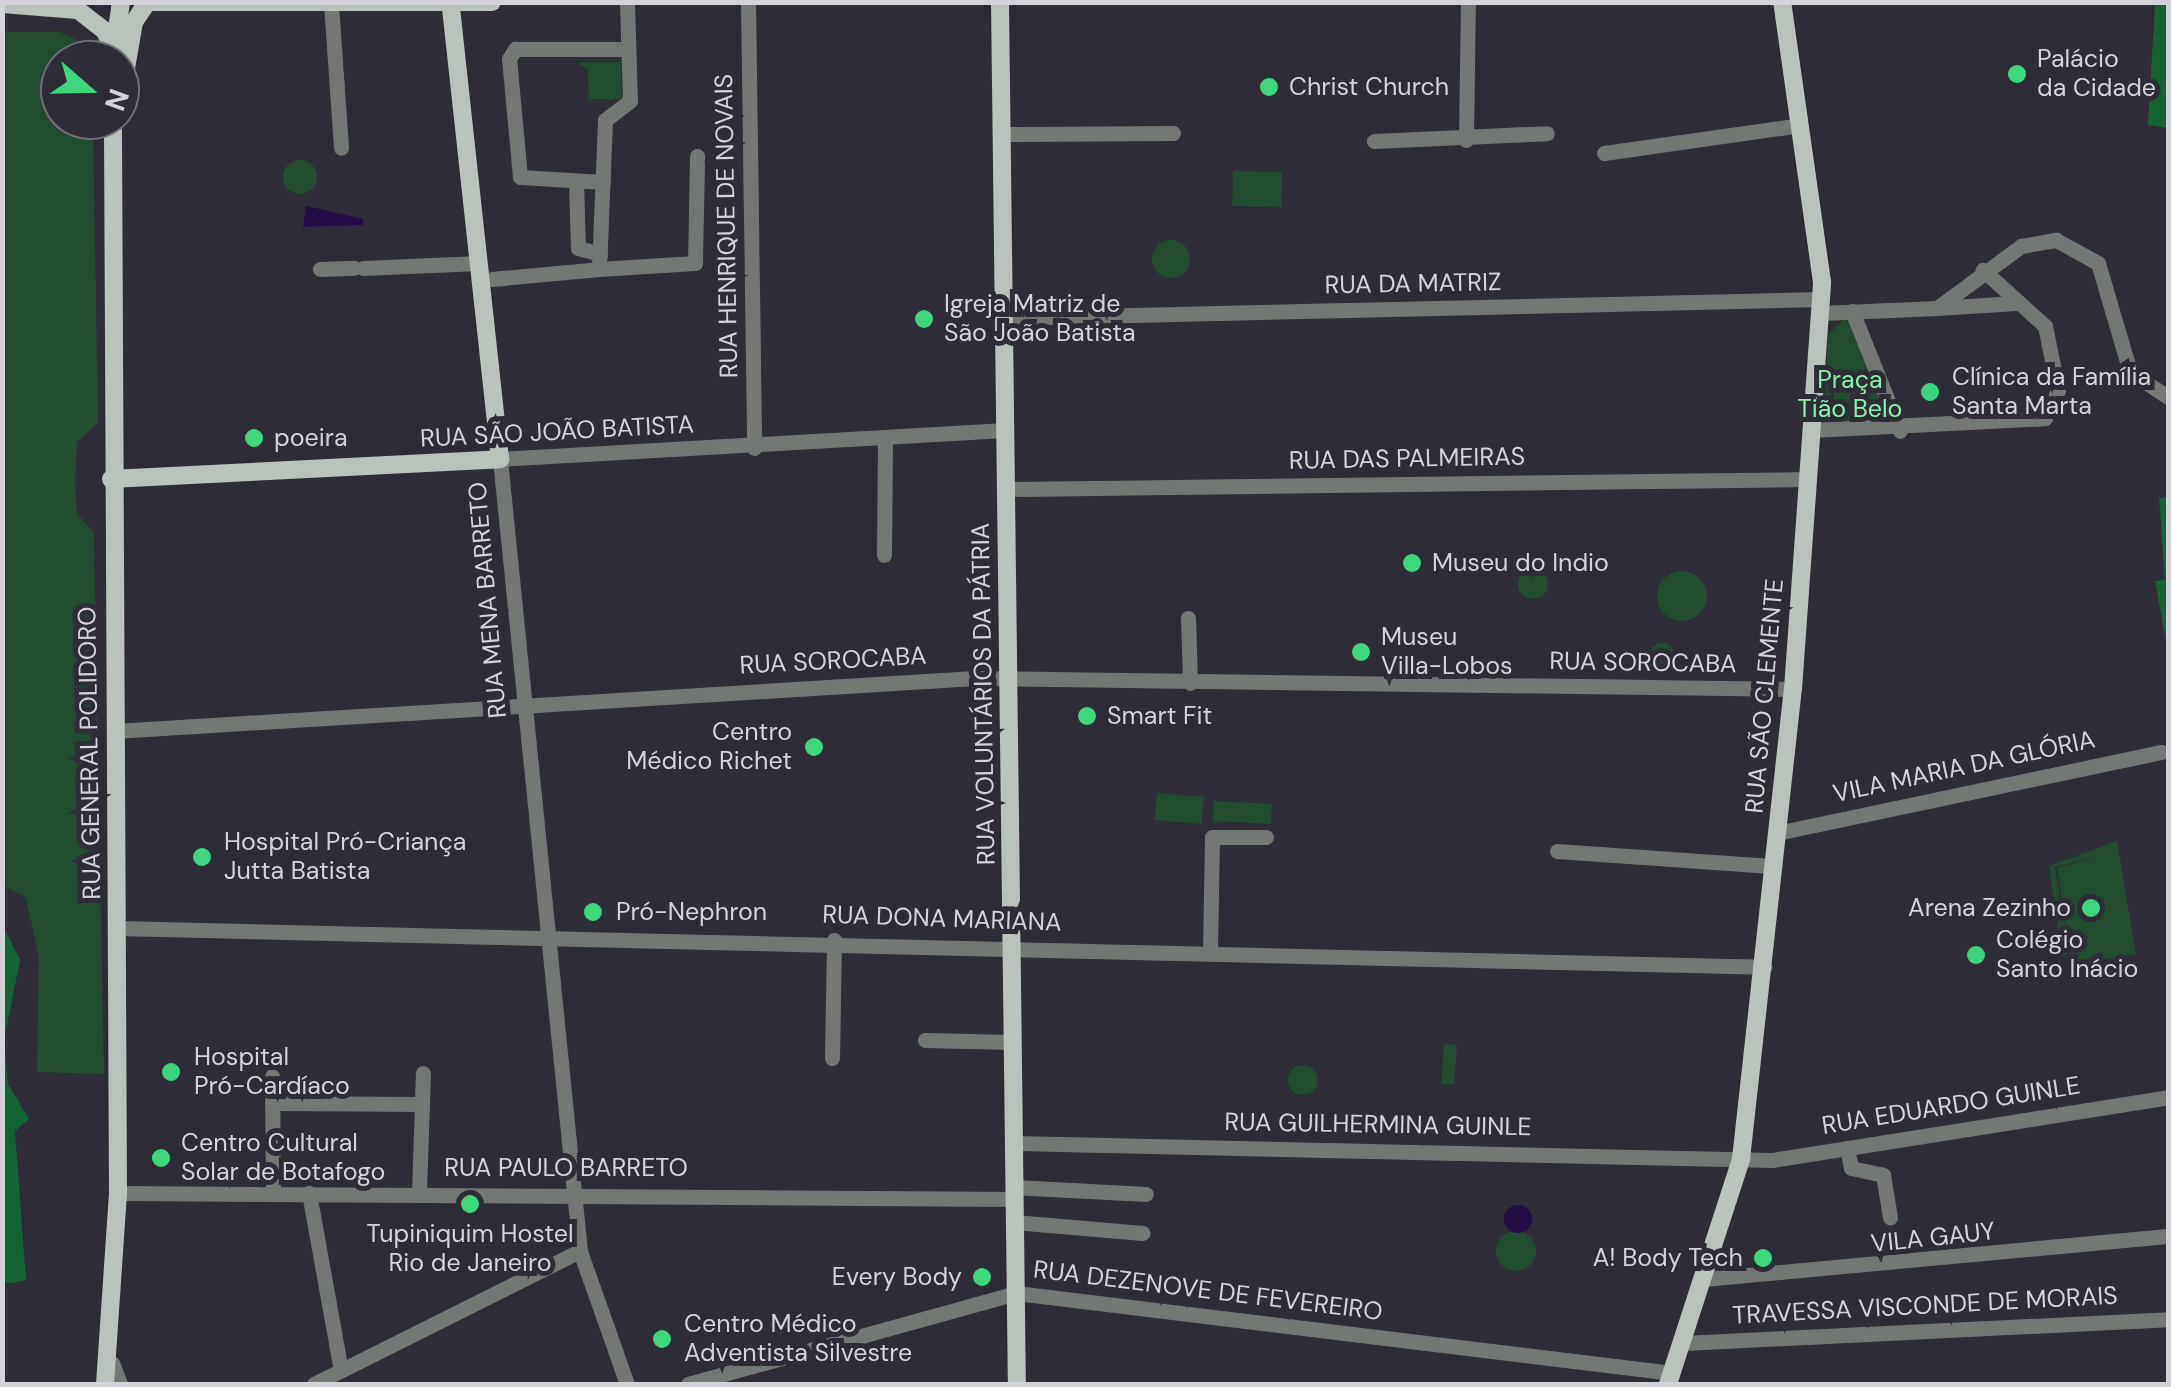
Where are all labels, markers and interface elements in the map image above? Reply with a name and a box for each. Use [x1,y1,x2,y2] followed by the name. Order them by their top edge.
[40,40,140,140] north arrow
[2037,45,2156,104] place label: Palácio da Cidade
[2006,63,2028,85] marker: Palácio da Cidade
[1289,72,1449,102] place label: Christ Church
[709,73,745,379] street label: RUA HENRIQUE DE NOVAIS
[1258,76,1280,98] marker: Christ Church
[96,84,138,116] text: N
[1324,267,1502,301] street label: RUA DA MATRIZ
[944,290,1136,349] place label: Igreja Matriz de São João Batista
[913,308,935,330] marker: Igreja Matriz de São João Batista
[1952,363,2151,422] place label: Clínica da Família Santa Marta
[1798,366,1902,425] park label: Praça Tião Belo
[1917,379,1943,405] marker: Clínica da Família Santa Marta
[419,410,695,454] street label: RUA SÃO JOÃO BATISTA
[274,423,348,453] place label: poeira
[243,427,265,449] marker: poeira
[1289,442,1525,476] street label: RUA DAS PALMEIRAS
[463,481,513,719] street label: RUA MENA BARRETO
[966,523,1002,865] street label: RUA VOLUNTÁRIOS DA PÁTRIA
[1432,548,1609,578] place label: Museu do Indio
[1401,552,1423,574] marker: Museu do Indio
[1740,577,1790,815] street label: RUA SÃO CLEMENTE
[72,606,108,900] street label: RUA GENERAL POLIDORO
[1381,623,1512,682] place label: Museu Villa-Lobos
[739,641,927,681] street label: RUA SOROCABA
[1350,641,1372,663] marker: Museu Villa-Lobos
[1549,646,1737,680] street label: RUA SOROCABA
[1107,701,1212,731] place label: Smart Fit
[1076,705,1098,727] marker: Smart Fit
[626,718,792,777] place label: Centro Médico Richet
[1830,725,2098,809] street label: VILA MARIA DA GLÓRIA
[801,734,827,760] marker: Centro Médico Richet
[224,828,466,887] place label: Hospital Pró-Criança Jutta Batista
[189,844,215,870] marker: Hospital Pró-Criança Jutta Batista
[1908,893,2071,923] place label: Arena Zezinho
[616,897,767,927] place label: Pró-Nephron
[2080,897,2102,919] marker: Arena Zezinho
[580,899,606,925] marker: Pró-Nephron
[822,900,1062,938] street label: RUA DONA MARIANA
[1996,926,2138,985] place label: Colégio Santo Inácio
[1965,944,1987,966] marker: Colégio Santo Inácio
[194,1043,350,1102] place label: Hospital Pró-Cardíaco
[158,1059,184,1085] marker: Hospital Pró-Cardíaco
[1820,1071,2082,1141] street label: RUA EDUARDO GUINLE
[1224,1107,1532,1143] street label: RUA GUILHERMINA GUINLE
[181,1129,385,1188] place label: Centro Cultural Solar de Botafogo
[150,1147,172,1169] marker: Centro Cultural Solar de Botafogo
[444,1153,688,1183] street label: RUA PAULO BARRETO
[459,1193,481,1215] marker: Tupiniquim Hostel Rio de Janeiro
[1869,1217,1997,1259] street label: VILA GAUY
[366,1220,574,1279] place label: Tupiniquim Hostel Rio de Janeiro
[1593,1243,1743,1273] place label: A! Body Tech
[1752,1247,1774,1269] marker: A! Body Tech
[1032,1255,1384,1327] street label: RUA DEZENOVE DE FEVEREIRO
[832,1262,962,1292] place label: Every Body
[971,1266,993,1288] marker: Every Body
[1732,1281,2118,1331] street label: TRAVESSA VISCONDE DE MORAIS
[684,1310,912,1369] place label: Centro Médico Adventista Silvestre
[649,1326,675,1352] marker: Centro Médico Adventista Silvestre

